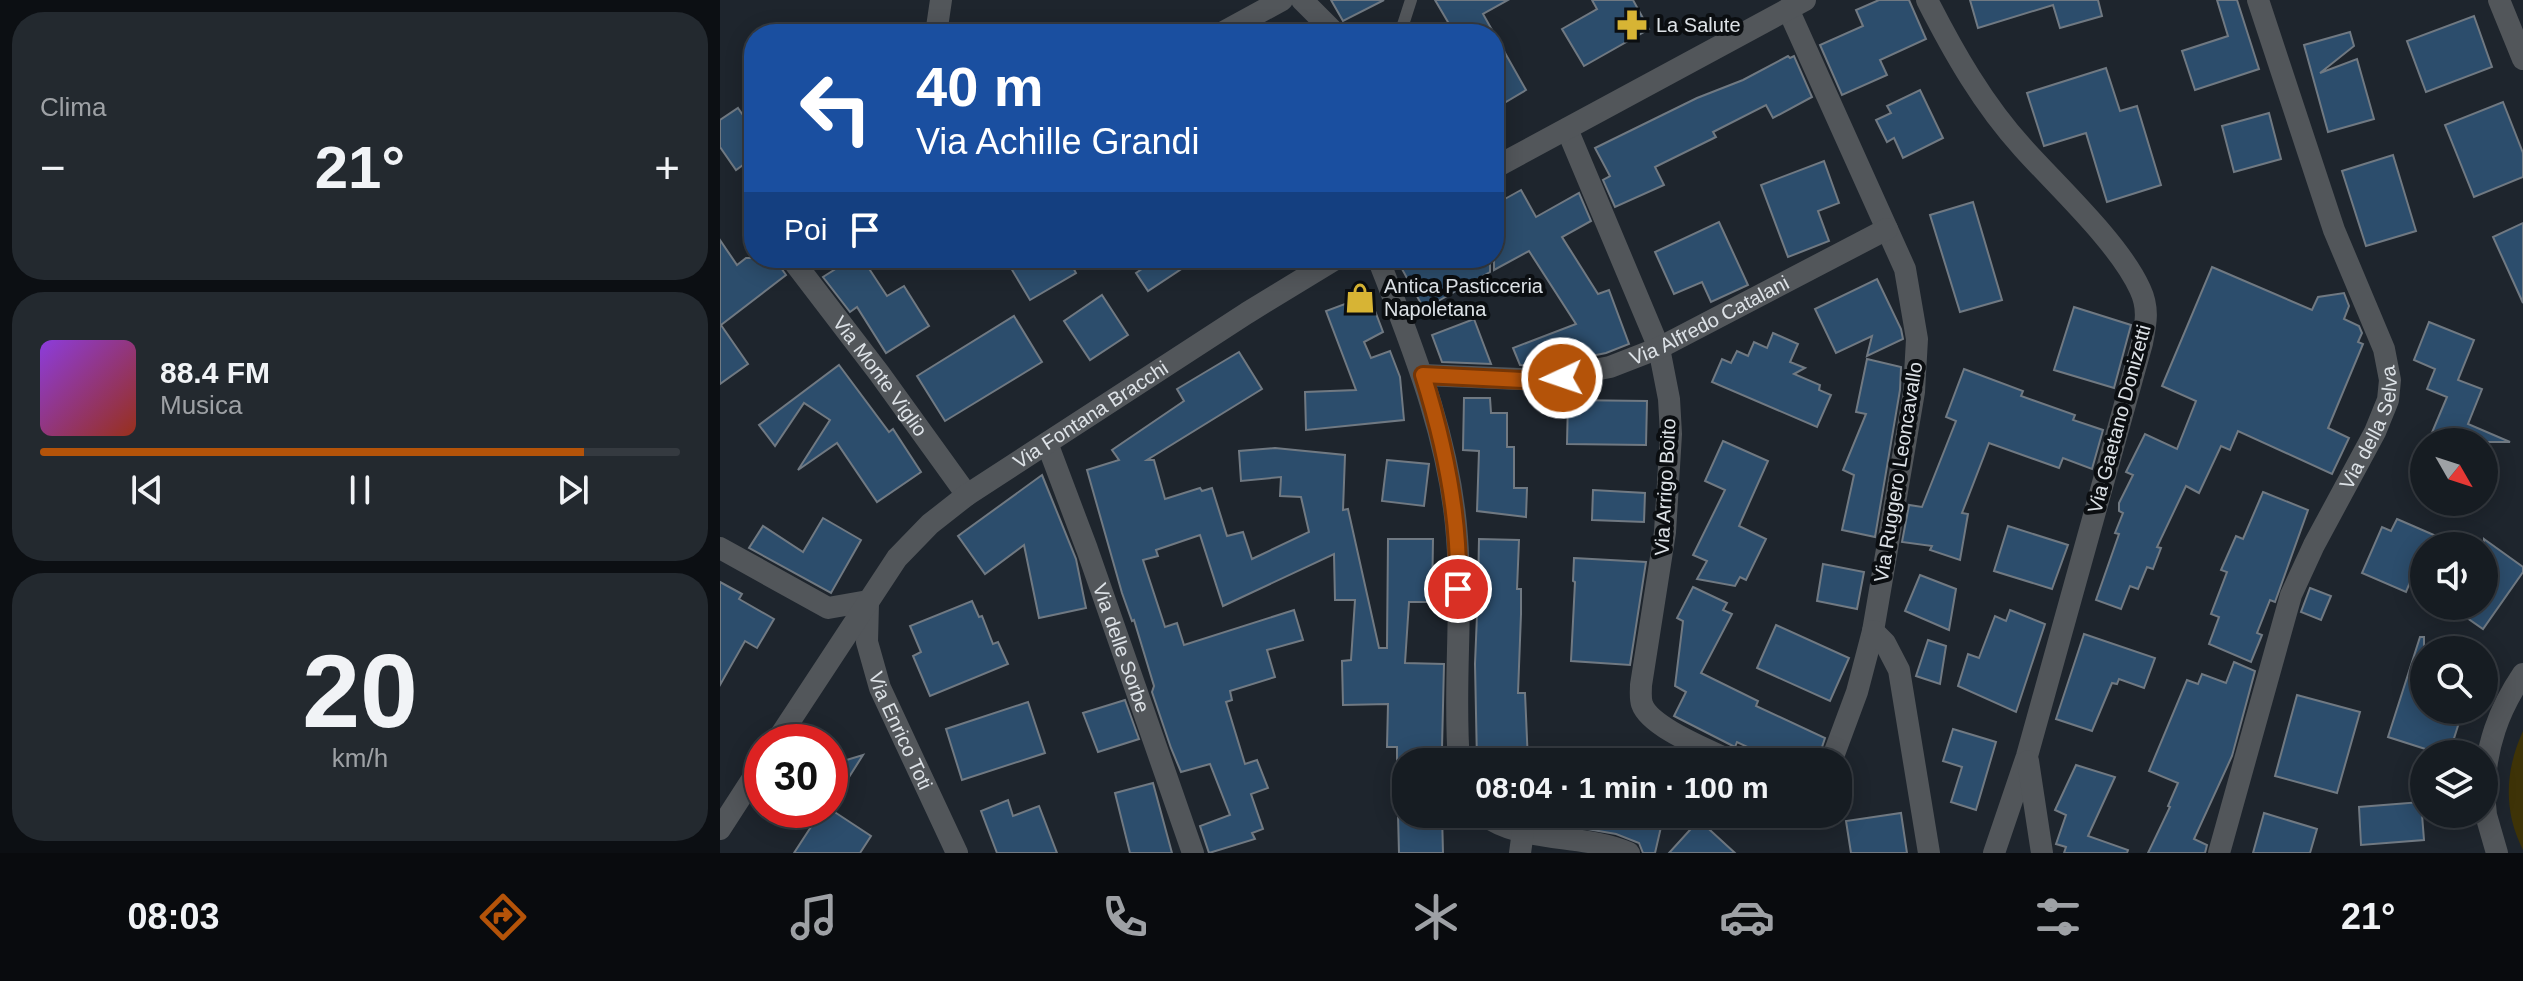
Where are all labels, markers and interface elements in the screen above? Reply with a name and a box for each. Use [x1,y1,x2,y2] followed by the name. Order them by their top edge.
[1615,8,1649,42] pharmacy icon: La Salute
[1656,14,1741,36] place label: La Salute
[916,55,1044,118] text: 40 m
[784,56,888,160] icon: left
[40,92,106,122] text: Clima
[916,121,1200,162] text: Via Achille Grandi
[315,134,405,201] text: 21°
[40,143,66,192] text: −
[654,143,680,192] text: +
[843,208,887,252] icon: arrive
[784,213,827,246] text: Poi
[1626,271,1792,369] street label: Via Alfredo Catalani
[1384,275,1544,320] place label: Antica Pasticceria Napoletana
[1343,281,1377,315] shop icon: Antica Pasticceria Napoletana
[828,312,932,440] street label: Via Monte Viglio
[2083,322,2155,516] street label: Via Gaetano Donizetti
[1520,336,1604,420] position arrow
[160,356,270,389] text: 88.4 FM
[1009,356,1172,473] street label: Via Fontana Bracchi
[1870,360,1926,584] street label: Via Ruggero Leoncavallo
[2335,363,2401,493] street label: Via della Selva
[160,390,242,420] text: Musica
[1650,418,1680,556] street label: Via Arrigo Boito
[2410,428,2498,516] north arrow
[2410,428,2498,828] map controls
[125,468,169,512] icon: previous
[338,468,382,512] icon: pause
[551,468,595,512] icon: next
[2410,532,2498,620] button: sound
[1424,555,1492,623] pin
[1436,567,1480,611] icon: arrive
[1089,580,1154,715] street label: Via delle Sorbe
[302,633,418,749] text: 20
[2410,636,2498,724] button: search
[865,669,937,793] street label: Via Enrico Toti
[744,724,848,828] speed limit sign: 30
[2410,740,2498,828] button: layers
[332,743,388,773] text: km/h
[1475,771,1769,804] text: 08:04 · 1 min · 100 m
[475,889,531,945] icon: directions
[786,889,842,945] icon: music
[1097,889,1153,945] icon: phone
[1408,889,1464,945] icon: climate
[1719,889,1775,945] icon: car
[2030,889,2086,945] icon: filters
[128,896,220,937] text: 08:03
[2341,896,2395,937] text: 21°

